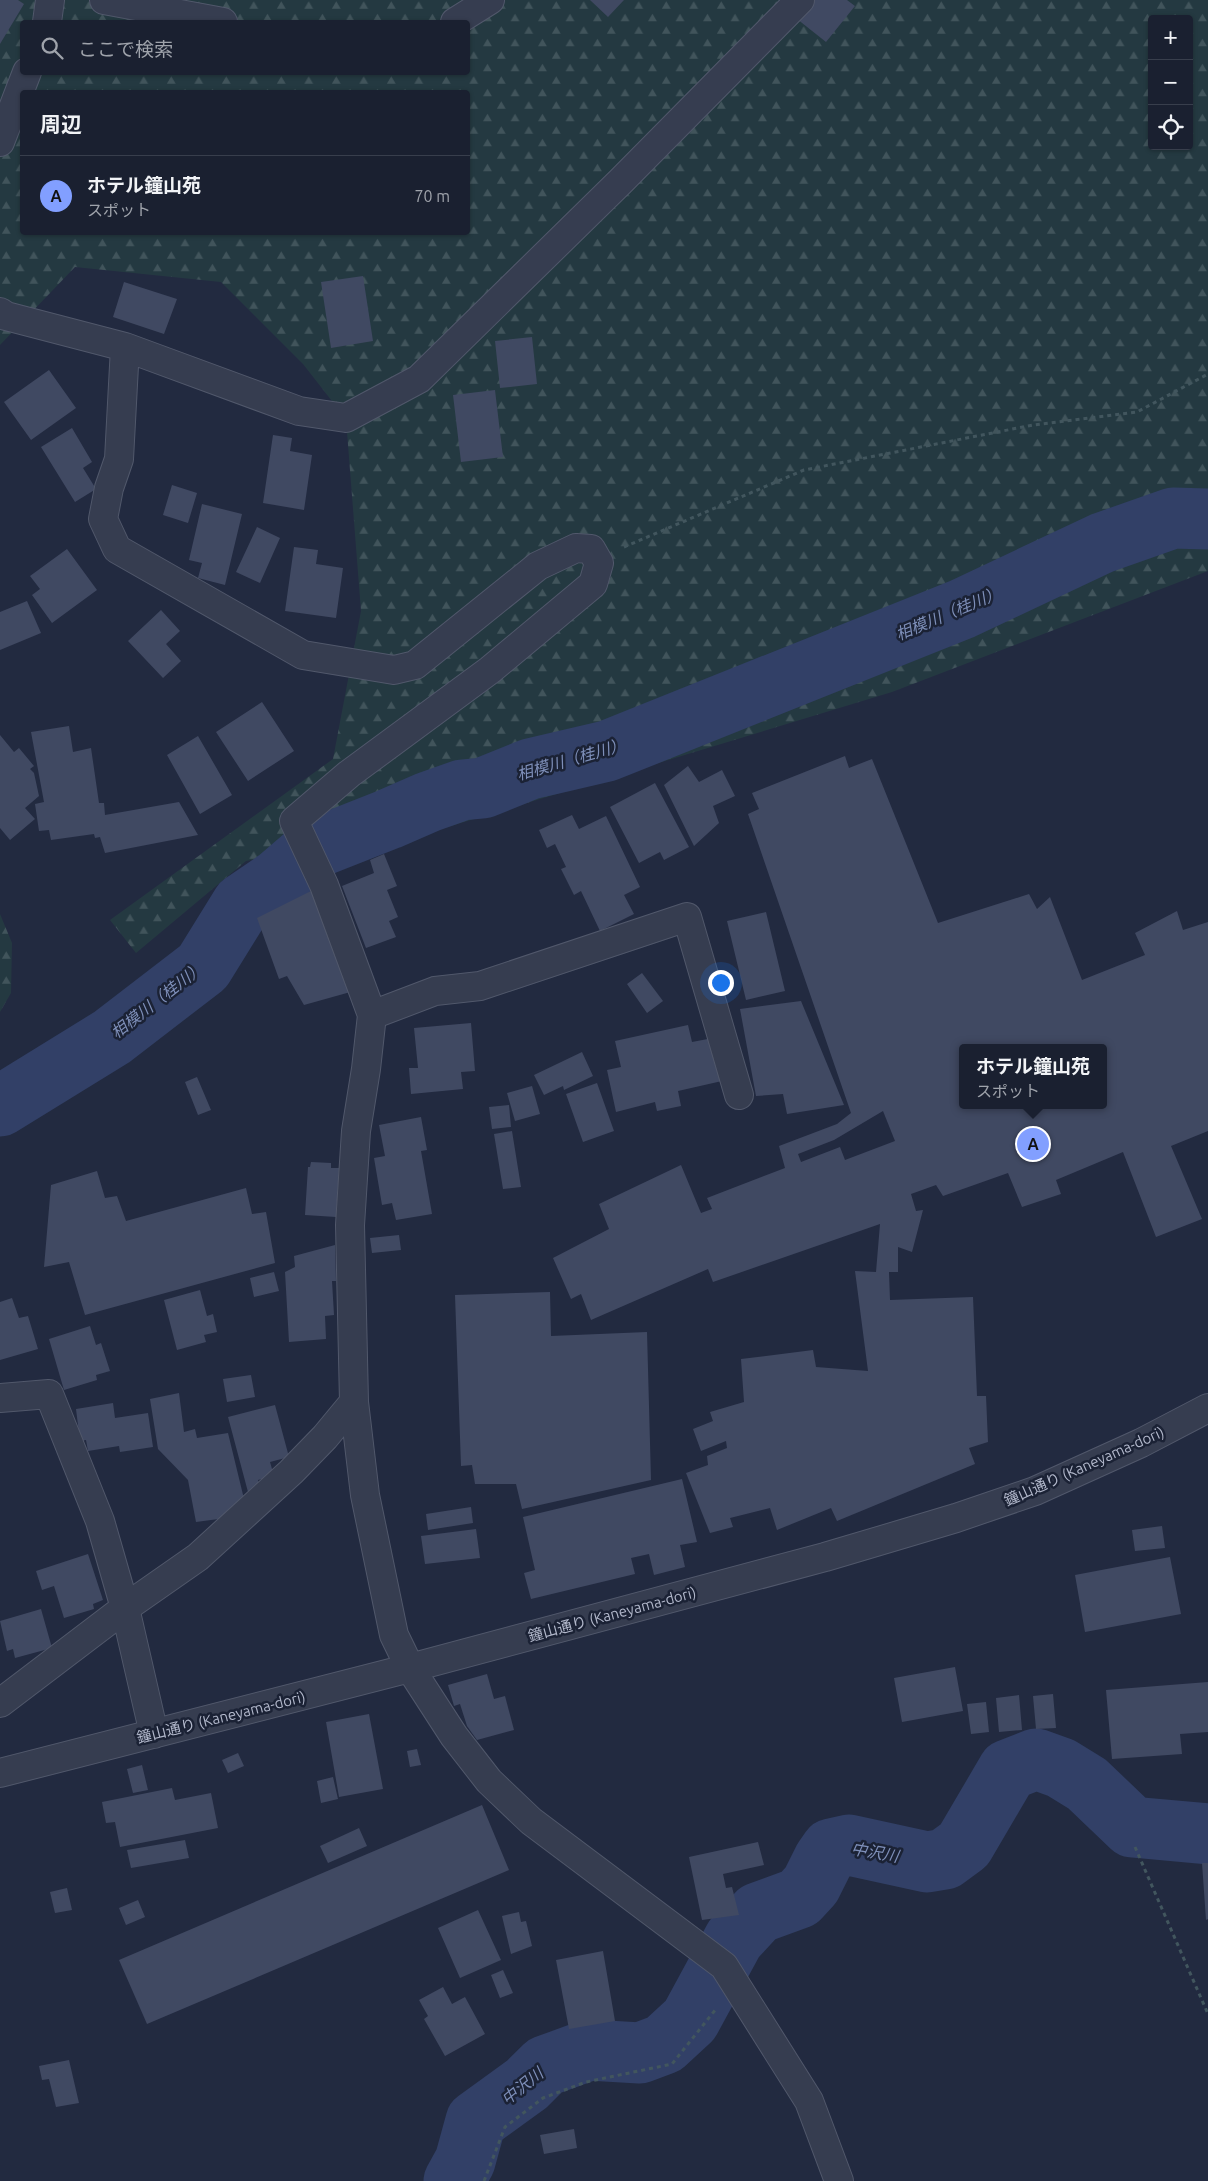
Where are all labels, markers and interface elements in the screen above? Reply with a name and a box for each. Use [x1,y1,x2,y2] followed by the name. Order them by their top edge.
[1148,15,1193,150] map controls
[1148,15,1193,60] button: +
[20,20,470,75] search box
[38,34,66,62] icon: search
[78,38,173,60] text: ここで検索
[1148,60,1193,105] button: −
[1148,105,1193,150] button: locate
[40,112,82,136] text: 周辺
[87,174,201,196] text: ホテル鐘山苑
[50,187,62,205] text: A
[414,187,450,205] text: 70 m
[87,201,151,219] text: スポット
[893,583,1003,643] water label: 相模川（桂川）
[515,735,627,783] water label: 相模川（桂川）
[107,958,207,1042] water label: 相模川（桂川）
[708,970,734,996] your location
[959,1044,1107,1109] popup
[976,1055,1090,1077] text: ホテル鐘山苑
[976,1082,1040,1100] text: スポット
[1017,1125,1049,1163] pin: A
[1001,1423,1167,1509] street label: 鐘山通り (Kaneyama-dori)
[526,1583,698,1645] street label: 鐘山通り (Kaneyama-dori)
[135,1688,307,1746] street label: 鐘山通り (Kaneyama-dori)
[850,1839,902,1865] water label: 中沢川
[498,2063,548,2108] water label: 中沢川

